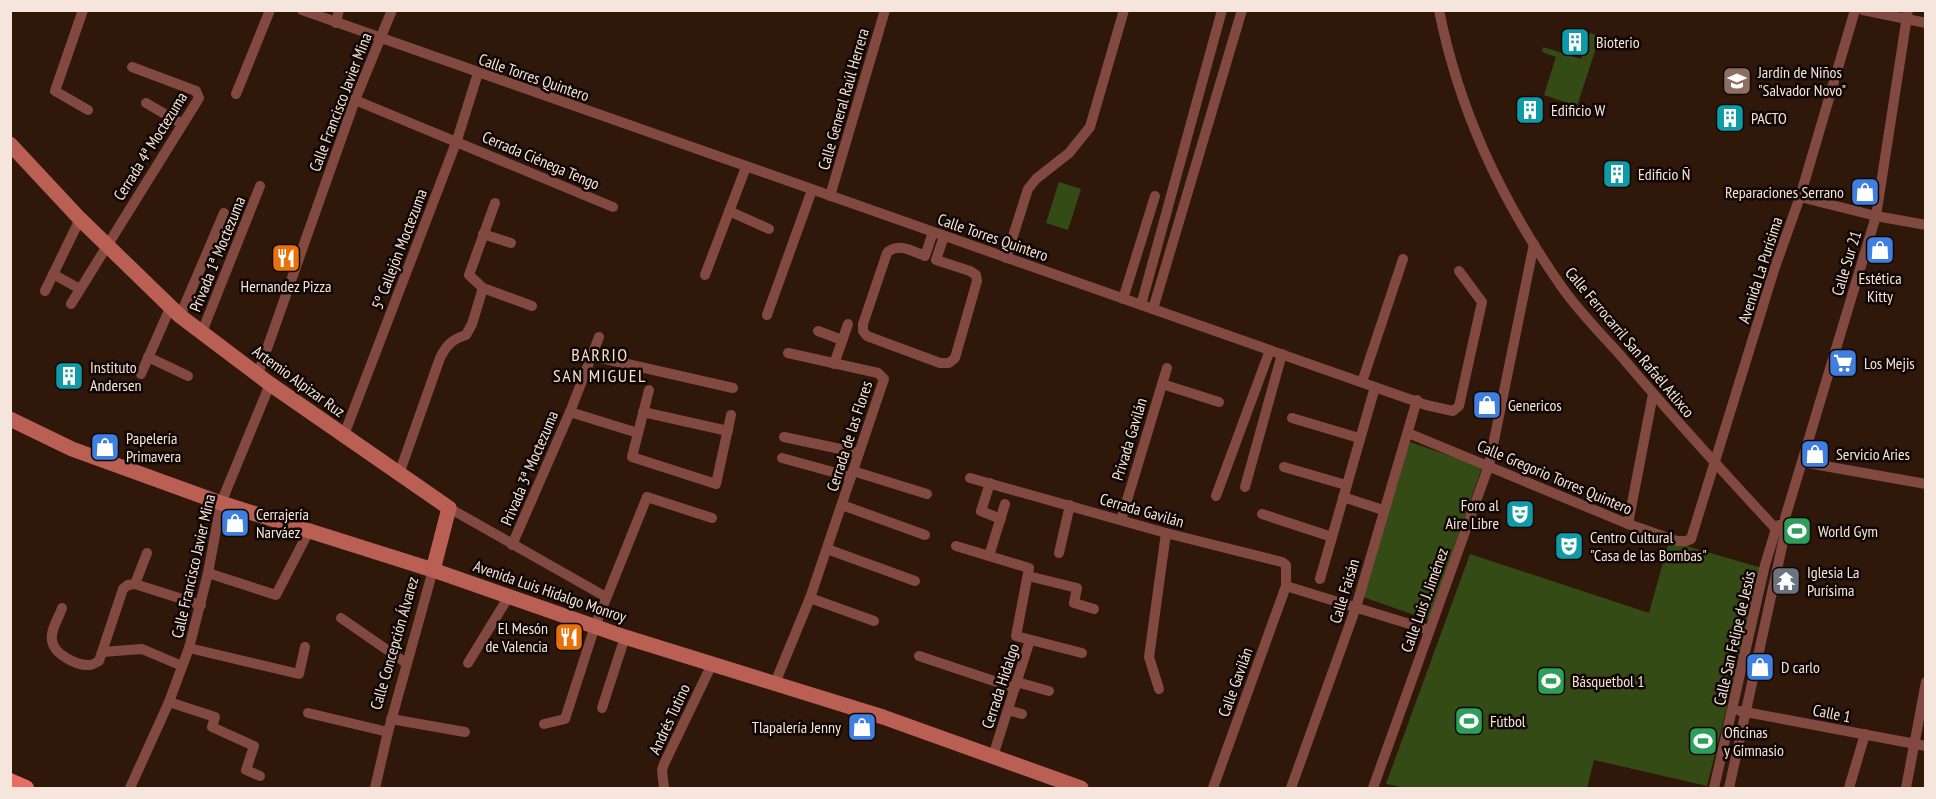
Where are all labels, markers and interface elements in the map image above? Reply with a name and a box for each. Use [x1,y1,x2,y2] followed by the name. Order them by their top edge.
[813,26,873,172] street label: Calle General Raúl Herrera
[1559,26,1591,58] building icon: Bioterio
[304,30,376,174] street label: Calle Francisco Javier Mina
[1596,32,1640,52] place label: Bioterio
[476,49,592,105] street label: Calle Torres Quintero
[1757,62,1846,100] place label: Jardín de Niños "Salvador Novo"
[1721,65,1753,97] school or university icon: Jardín de Niños "Salvador Novo"
[109,88,191,204] street label: Cerrada 4ª Moctezuma
[1514,94,1546,126] building icon: Edificio W
[1551,100,1605,120] place label: Edificio W
[1714,102,1746,134] building icon: PACTO
[1751,108,1787,128] place label: PACTO
[479,126,603,194] street label: Cerrada Ciénega Tengo
[1601,158,1633,190] building icon: Edificio Ñ
[1638,164,1690,184] place label: Edificio Ñ
[1849,176,1881,208] shop icon: Reparaciones Serrano
[1725,182,1844,202] place label: Reparaciones Serrano
[367,186,431,312] street label: 5º Callejón Moctezuma
[185,193,249,315] street label: Privada 1ª Moctezuma
[935,209,1051,265] street label: Calle Torres Quintero
[1733,214,1787,326] street label: Avenida La Purísima
[1827,228,1865,298] street label: Calle Sur 21
[1864,234,1896,266] shop icon: Estética Kitty
[270,242,302,274] restaurant icon: Hernandez Pizza
[1561,263,1699,421] street label: Calle Ferrocarril San Rafaél Atlixco
[1858,268,1902,306] place label: Estética Kitty
[241,276,331,296] place label: Hernandez Pizza
[249,341,349,421] street label: Artemio Alpizar Ruz
[553,343,647,387] district label: BARRIO SAN MIGUEL
[1827,347,1859,379] supermarket icon: Los Mejis
[1864,353,1915,373] place label: Los Mejis
[90,357,142,395] place label: Instituto Andersen
[53,360,85,392] building icon: Instituto Andersen
[822,378,876,494] street label: Cerrada de las Flores
[1471,389,1503,421] shop icon: Genericos
[1107,395,1151,483] street label: Privada Gavilán
[1508,395,1562,415] place label: Genericos
[496,408,562,528] street label: Privada 3ª Moctezuma
[126,428,181,466] place label: Papelería Primavera
[89,431,121,463] shop icon: Papelería Primavera
[1475,435,1636,519] street label: Calle Gregorio Torres Quintero
[1799,438,1831,470] shop icon: Servicio Aries
[1836,444,1910,464] place label: Servicio Aries
[1098,488,1186,532] street label: Cerrada Gavilán
[167,492,219,640] street label: Calle Francisco Javier Mina
[1446,495,1499,533] place label: Foro al Aire Libre
[1504,498,1536,530] theatre icon: Foro al Aire Libre
[256,504,309,542] place label: Cerrajería Narváez
[219,507,251,539] shop icon: Cerrajería Narváez
[1781,515,1813,547] sports icon: World Gym
[1818,521,1878,541] place label: World Gym
[1590,527,1707,565] place label: Centro Cultural "Casa de las Bombas"
[1553,530,1585,562] theatre icon: Centro Cultural "Casa de las Bombas"
[1396,545,1452,655] street label: Calle Luis J. Jiménez
[471,555,629,627] street label: Avenida Luis Hidalgo Monroy
[1325,556,1363,626] street label: Calle Faisán
[1807,562,1859,600] place label: Iglesia La Purísima
[1770,565,1802,597] temple icon: Iglesia La Purísima
[1709,569,1759,707] street label: Calle San Felipe de Jesús
[365,574,423,712] street label: Calle Concepción Álvarez
[485,618,548,656] place label: El Mesón de Valencia
[553,621,585,653] restaurant icon: El Mesón de Valencia
[977,641,1023,731] street label: Cerrada Hidalgo
[1213,645,1257,719] street label: Calle Gavilán
[1744,651,1776,683] shop icon: D carlo
[1781,657,1820,677] place label: D carlo
[1535,665,1567,697] sports icon: Básquetbol 1
[1572,671,1644,691] place label: Básquetbol 1
[644,681,694,757] street label: Andrés Tutino
[1811,700,1853,726] street label: Calle 1
[1453,705,1485,737] sports icon: Fútbol
[846,711,878,743] shop icon: Tlapalería Jenny
[1490,711,1526,731] place label: Fútbol
[752,717,841,737] place label: Tlapalería Jenny
[1724,722,1784,760] place label: Oficinas y Gimnasio
[1687,725,1719,757] sports icon: Oficinas y Gimnasio

